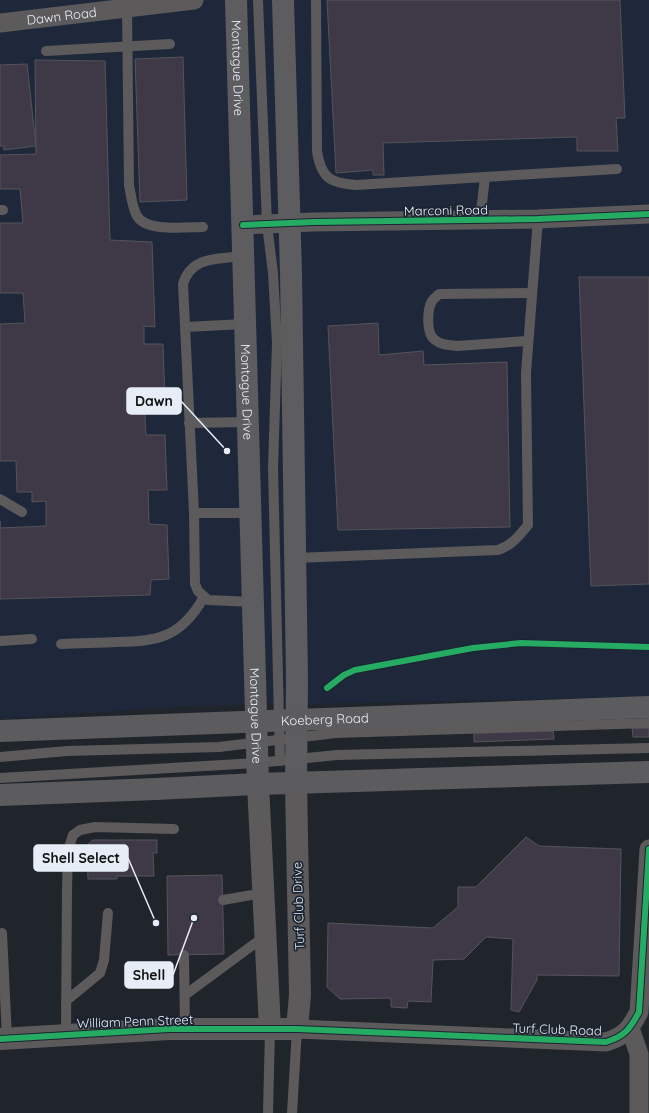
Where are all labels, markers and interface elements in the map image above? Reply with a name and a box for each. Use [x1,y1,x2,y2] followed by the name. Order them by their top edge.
[26,4,97,28] street label: Dawn Road
[229,20,247,116] street label: Montague Drive
[404,201,488,219] street label: Marconi Road
[238,344,256,440] street label: Montague Drive
[127,388,181,414] callout: Dawn
[135,392,173,410] text: Dawn
[247,667,265,764] street label: Montague Drive
[281,709,369,729] street label: Koeberg Road
[34,845,128,871] callout: Shell Select
[42,849,120,867] text: Shell Select
[288,862,308,950] street label: Turf Club Drive
[125,962,173,988] callout: Shell
[133,966,165,984] text: Shell
[77,1011,193,1031] street label: William Penn Street
[512,1019,602,1039] street label: Turf Club Road

